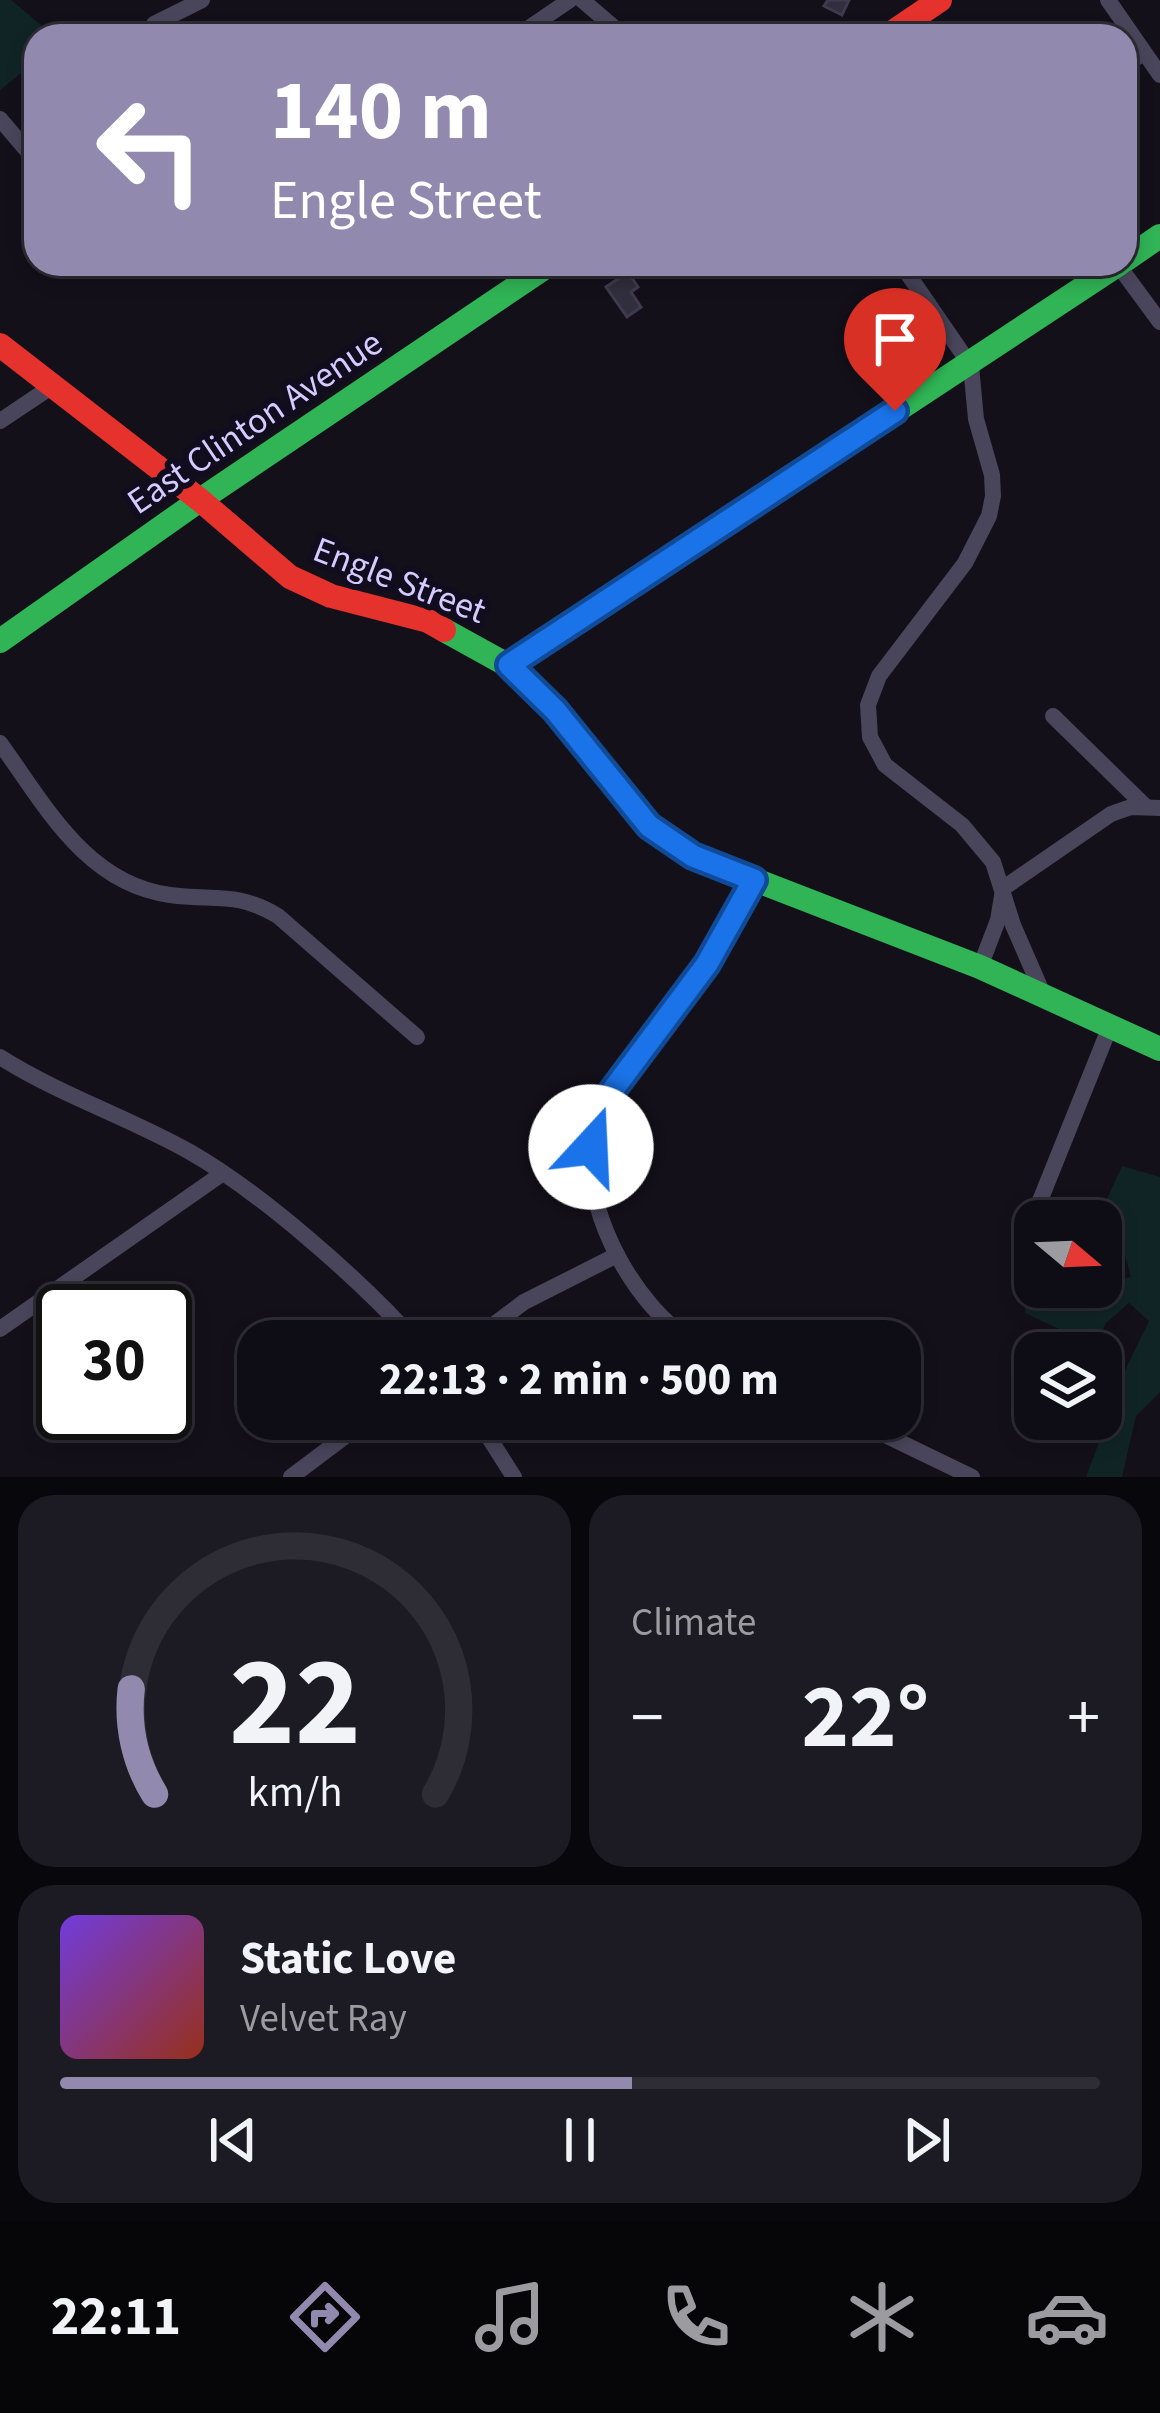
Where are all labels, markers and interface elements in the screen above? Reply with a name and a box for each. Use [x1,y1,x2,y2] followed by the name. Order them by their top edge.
[270,52,492,172] text: 140 m
[72,72,228,228] icon: left
[270,163,542,240] text: Engle Street
[844,288,946,411] pin
[862,306,928,372] icon: arrive
[117,318,393,527] street label: East Clinton Avenue
[306,524,493,637] street label: Engle Street
[528,1084,654,1210] position arrow
[1014,1200,1122,1308] north arrow
[1014,1200,1122,1440] map controls
[36,1284,192,1440] speed limit sign: 30
[1014,1332,1122,1440] button: layers
[379,1348,779,1412] text: 22:13 · 2 min · 500 m
[631,1595,756,1651] text: Climate
[229,1615,360,1793] text: 22
[802,1654,929,1782] text: 22°
[631,1671,664,1765] text: −
[1067,1671,1100,1765] text: +
[247,1762,342,1823] text: km/h
[240,1927,456,1991] text: Static Love
[240,1991,407,2047] text: Velvet Ray
[200,2107,266,2173] icon: previous
[547,2107,613,2173] icon: pause
[894,2107,960,2173] icon: next
[283,2275,367,2359] icon: directions
[468,2275,552,2359] icon: music
[654,2275,738,2359] icon: phone
[840,2275,924,2359] icon: climate
[1025,2275,1109,2359] icon: car
[51,2279,181,2356] text: 22:11

